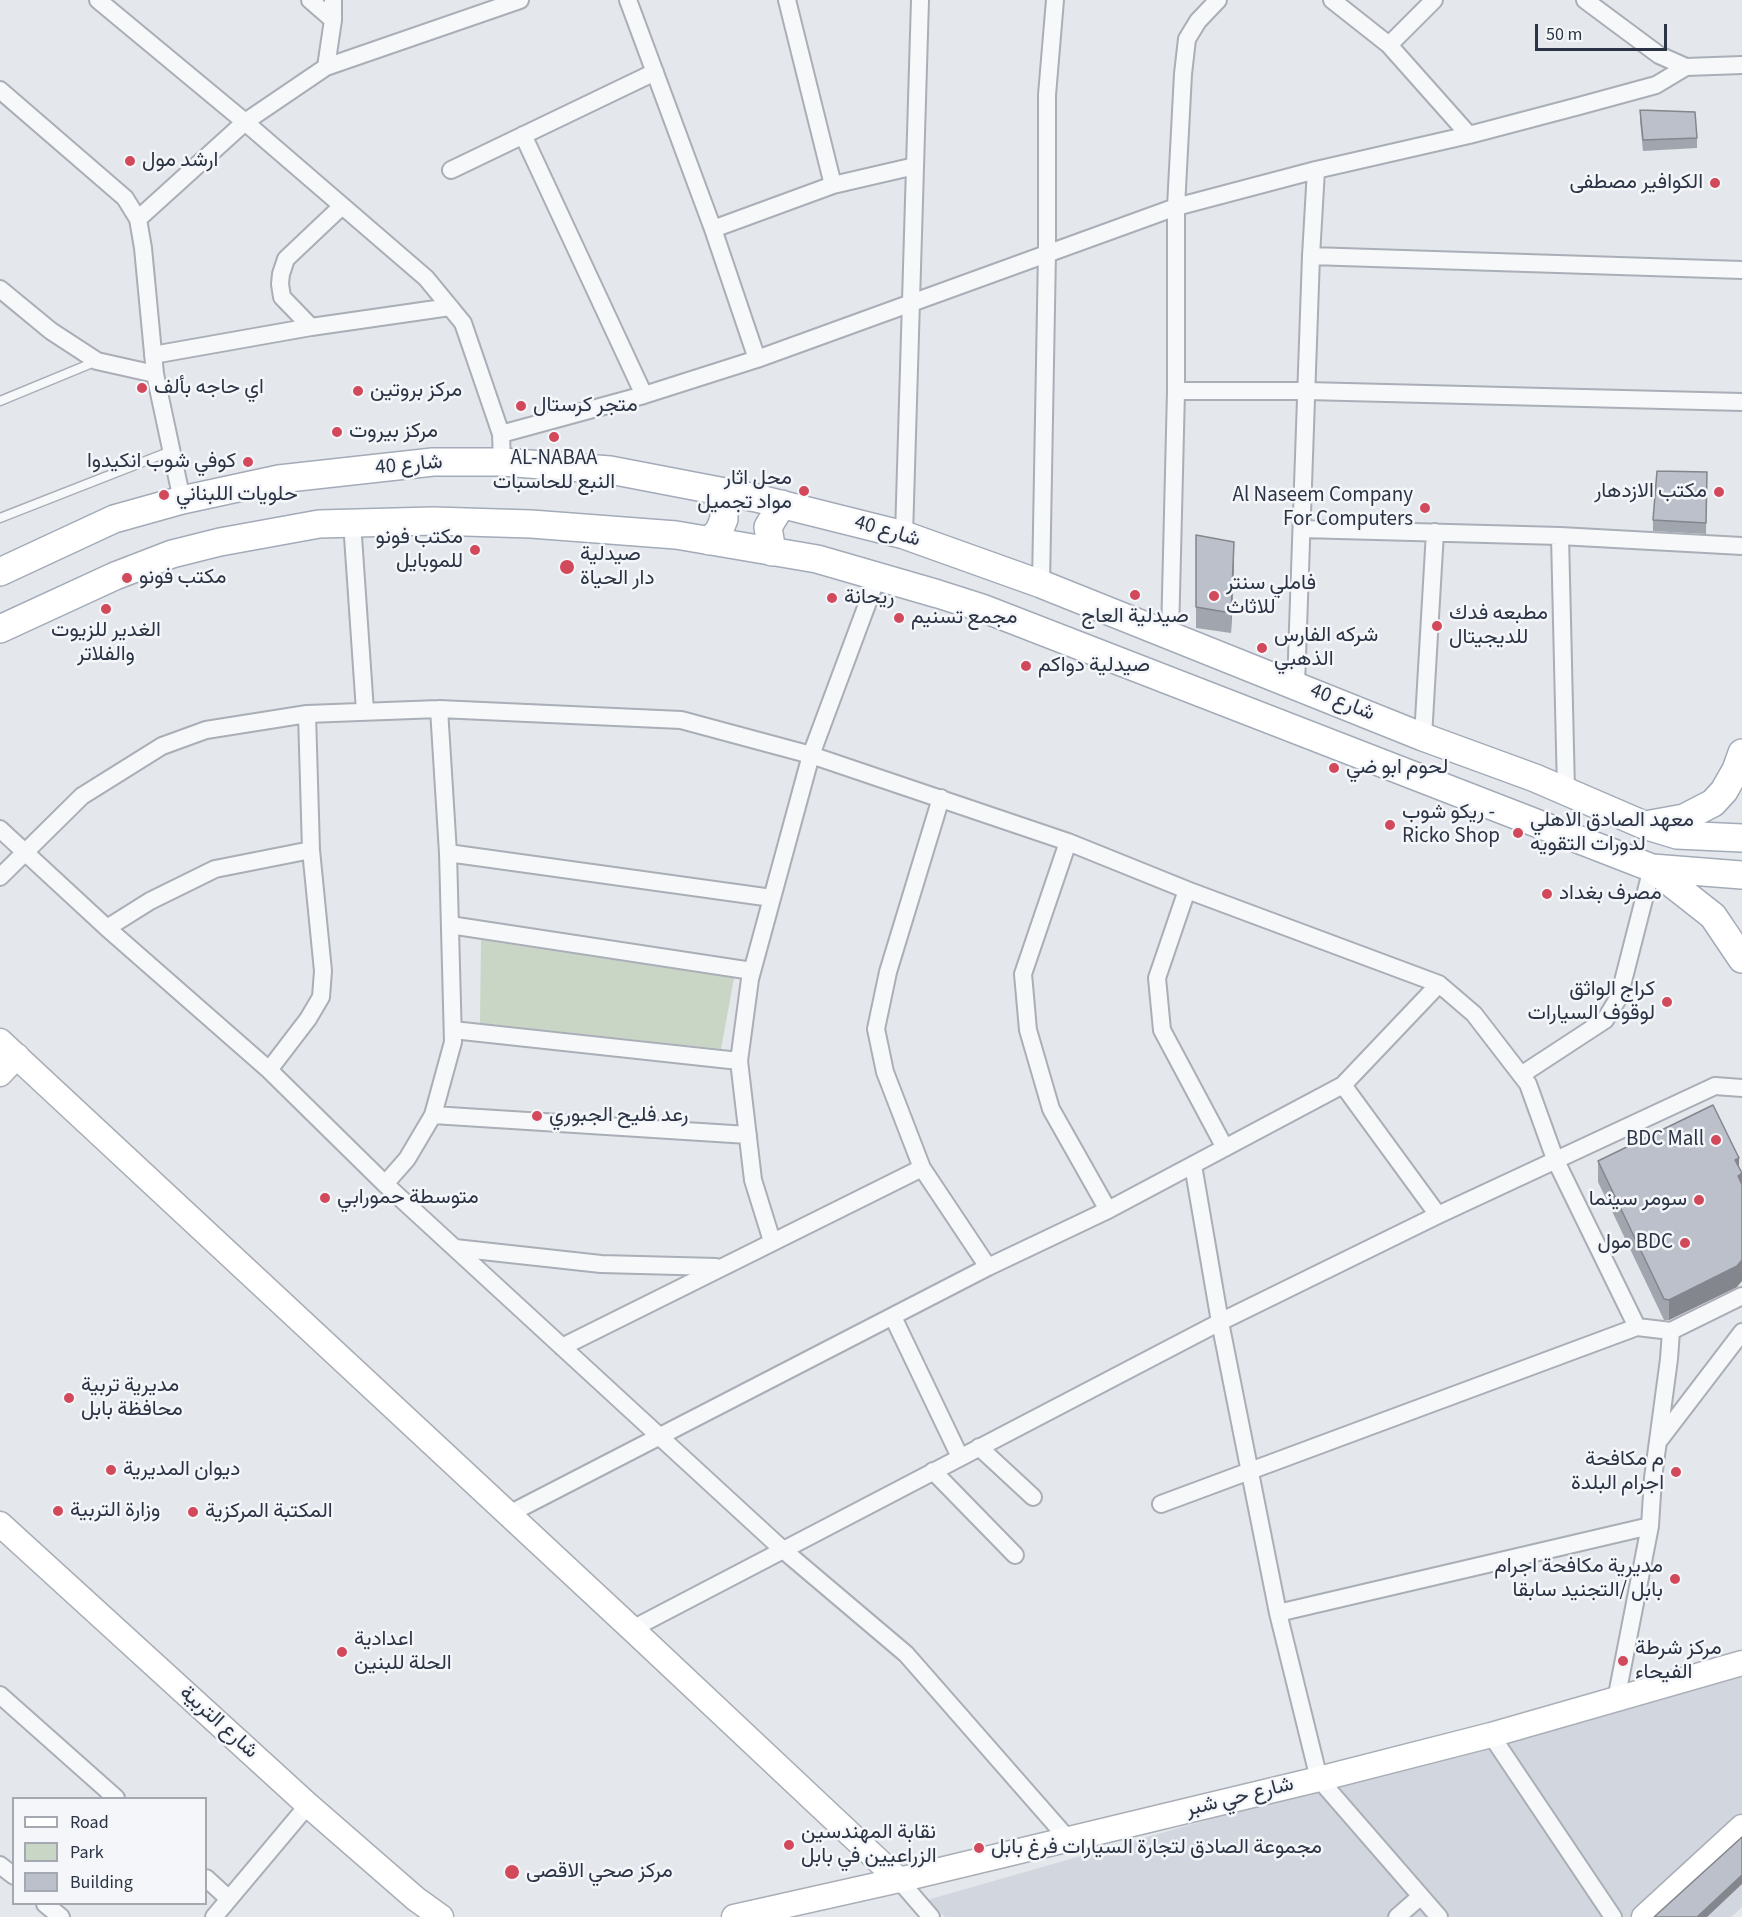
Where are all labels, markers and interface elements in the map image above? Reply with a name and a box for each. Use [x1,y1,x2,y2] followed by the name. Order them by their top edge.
[1538,12,1670,50] scale bar
[1546,22,1582,47] text: 50 m
[142,148,218,174] place label: ارشد مول
[123,154,137,168] marker: ارشد مول
[1569,170,1703,196] place label: الكوافير مصطفى
[1708,176,1722,190] marker: الكوافير مصطفى
[154,375,264,401] place label: اي حاجه بألف
[370,378,462,404] place label: مركز بروتين
[135,381,149,395] marker: اي حاجه بألف
[351,384,365,398] marker: مركز بروتين
[533,393,638,419] place label: متجر كرستال
[514,399,528,413] marker: متجر كرستال
[349,419,438,445] place label: مركز بيروت
[330,425,344,439] marker: مركز بيروت
[547,430,561,444] marker: AL-NABAA النبع للحاسبات
[493,446,615,496] place label: AL-NABAA النبع للحاسبات
[87,449,236,475] place label: كوفي شوب انكيدوا
[374,451,444,481] street label: شارع 40
[241,455,255,469] marker: كوفي شوب انكيدوا
[697,466,792,516] place label: محل اثار مواد تجميل
[1594,479,1707,505] place label: مكتب الازدهار
[176,482,298,508] place label: حلويات اللبناني
[1233,483,1413,533] place label: Al Naseem Company For Computers
[797,484,811,498] marker: محل اثار مواد تجميل
[1712,485,1726,499] marker: مكتب الازدهار
[157,488,171,502] marker: حلويات اللبناني
[1418,501,1432,515] marker: Al Naseem Company For Computers
[851,511,923,553] street label: شارع 40
[376,525,463,575] place label: مكتب فونو للموبايل
[580,542,654,592] place label: صيدلية دار الحياة
[468,543,482,557] marker: مكتب فونو للموبايل
[558,558,576,576] marker: صيدلية دار الحياة
[139,565,226,591] place label: مكتب فونو
[120,571,134,585] marker: مكتب فونو
[1226,571,1316,621] place label: فاملي سنتر للاثاث
[844,585,894,611] place label: ريحانة
[1128,588,1142,602] marker: صيدلية العاج
[1207,589,1221,603] marker: فاملي سنتر للاثاث
[825,591,839,605] marker: ريحانة
[1449,601,1548,651] place label: مطبعه فدك للديجيتال
[99,602,113,616] marker: الغدير للزيوت والفلاتر
[1081,604,1189,630] place label: صيدلية العاج
[911,605,1018,631] place label: مجمع تسنيم
[892,611,906,625] marker: مجمع تسنيم
[51,618,161,668] place label: الغدير للزيوت والفلاتر
[1430,619,1444,633] marker: مطبعه فدك للديجيتال
[1274,623,1378,673] place label: شركه الفارس الذهبي
[1255,641,1269,655] marker: شركه الفارس الذهبي
[1038,653,1150,679] place label: صيدلية دواكم
[1019,659,1033,673] marker: صيدلية دواكم
[1306,679,1378,727] street label: شارع 40
[1346,755,1448,781] place label: لحوم ابو ضي
[1327,761,1341,775] marker: لحوم ابو ضي
[1402,800,1500,850] place label: ريكو شوب - Ricko Shop
[1530,808,1694,858] place label: معهد الصادق الاهلي لدورات التقويه
[1383,818,1397,832] marker: ريكو شوب - Ricko Shop
[1511,826,1525,840] marker: معهد الصادق الاهلي لدورات التقويه
[1559,881,1662,907] place label: مصرف بغداد
[1540,887,1554,901] marker: مصرف بغداد
[1528,977,1655,1027] place label: كراج الواثق لوقوف السيارات
[1660,995,1674,1009] marker: كراج الواثق لوقوف السيارات
[549,1103,688,1129] place label: رعد فليح الجبوري
[530,1109,544,1123] marker: رعد فليح الجبوري
[1626,1127,1704,1153] place label: BDC Mall
[1709,1133,1723,1147] marker: BDC Mall
[337,1185,479,1211] place label: متوسطة حمورابي
[1589,1187,1687,1213] place label: سومر سينما
[318,1191,332,1205] marker: متوسطة حمورابي
[1692,1193,1706,1207] marker: سومر سينما
[1598,1230,1673,1256] place label: مول BDC
[1678,1236,1692,1250] marker: مول BDC
[81,1373,183,1423] place label: مديرية تربية محافظة بابل
[62,1391,76,1405] marker: مديرية تربية محافظة بابل
[1571,1447,1664,1497] place label: م مكافحة اجرام البلدة
[123,1457,240,1483] place label: ديوان المديرية
[104,1463,118,1477] marker: ديوان المديرية
[1669,1465,1683,1479] marker: م مكافحة اجرام البلدة
[70,1498,160,1524] place label: وزارة التربية
[205,1499,333,1525] place label: المكتبة المركزية
[51,1504,65,1518] marker: وزارة التربية
[186,1505,200,1519] marker: المكتبة المركزية
[1494,1554,1663,1604] place label: مديرية مكافحة اجرام بابل /التجنيد سابقا
[1668,1572,1682,1586] marker: مديرية مكافحة اجرام بابل /التجنيد سابقا
[354,1627,452,1677] place label: اعدادية الحلة للبنين
[1635,1636,1722,1686] place label: مركز شرطة الفيحاء
[335,1645,349,1659] marker: اعدادية الحلة للبنين
[1616,1654,1630,1668] marker: مركز شرطة الفيحاء
[173,1681,263,1765] street label: شارع التربية
[1183,1772,1297,1824] street label: شارع حي شبر
[12,1797,207,1905] legend
[70,1810,109,1835] text: Road
[801,1820,937,1870] place label: نقابة المهندسين الزراعيين في بابل
[991,1835,1322,1861] place label: مجموعة الصادق لتجارة السيارات فرغ بابل
[782,1838,796,1852] marker: نقابة المهندسين الزراعيين في بابل
[70,1840,104,1865] text: Park
[972,1841,986,1855] marker: مجموعة الصادق لتجارة السيارات فرغ بابل
[526,1859,673,1885] place label: مركز صحي الاقصى
[503,1863,521,1881] marker: مركز صحي الاقصى
[70,1870,133,1895] text: Building

